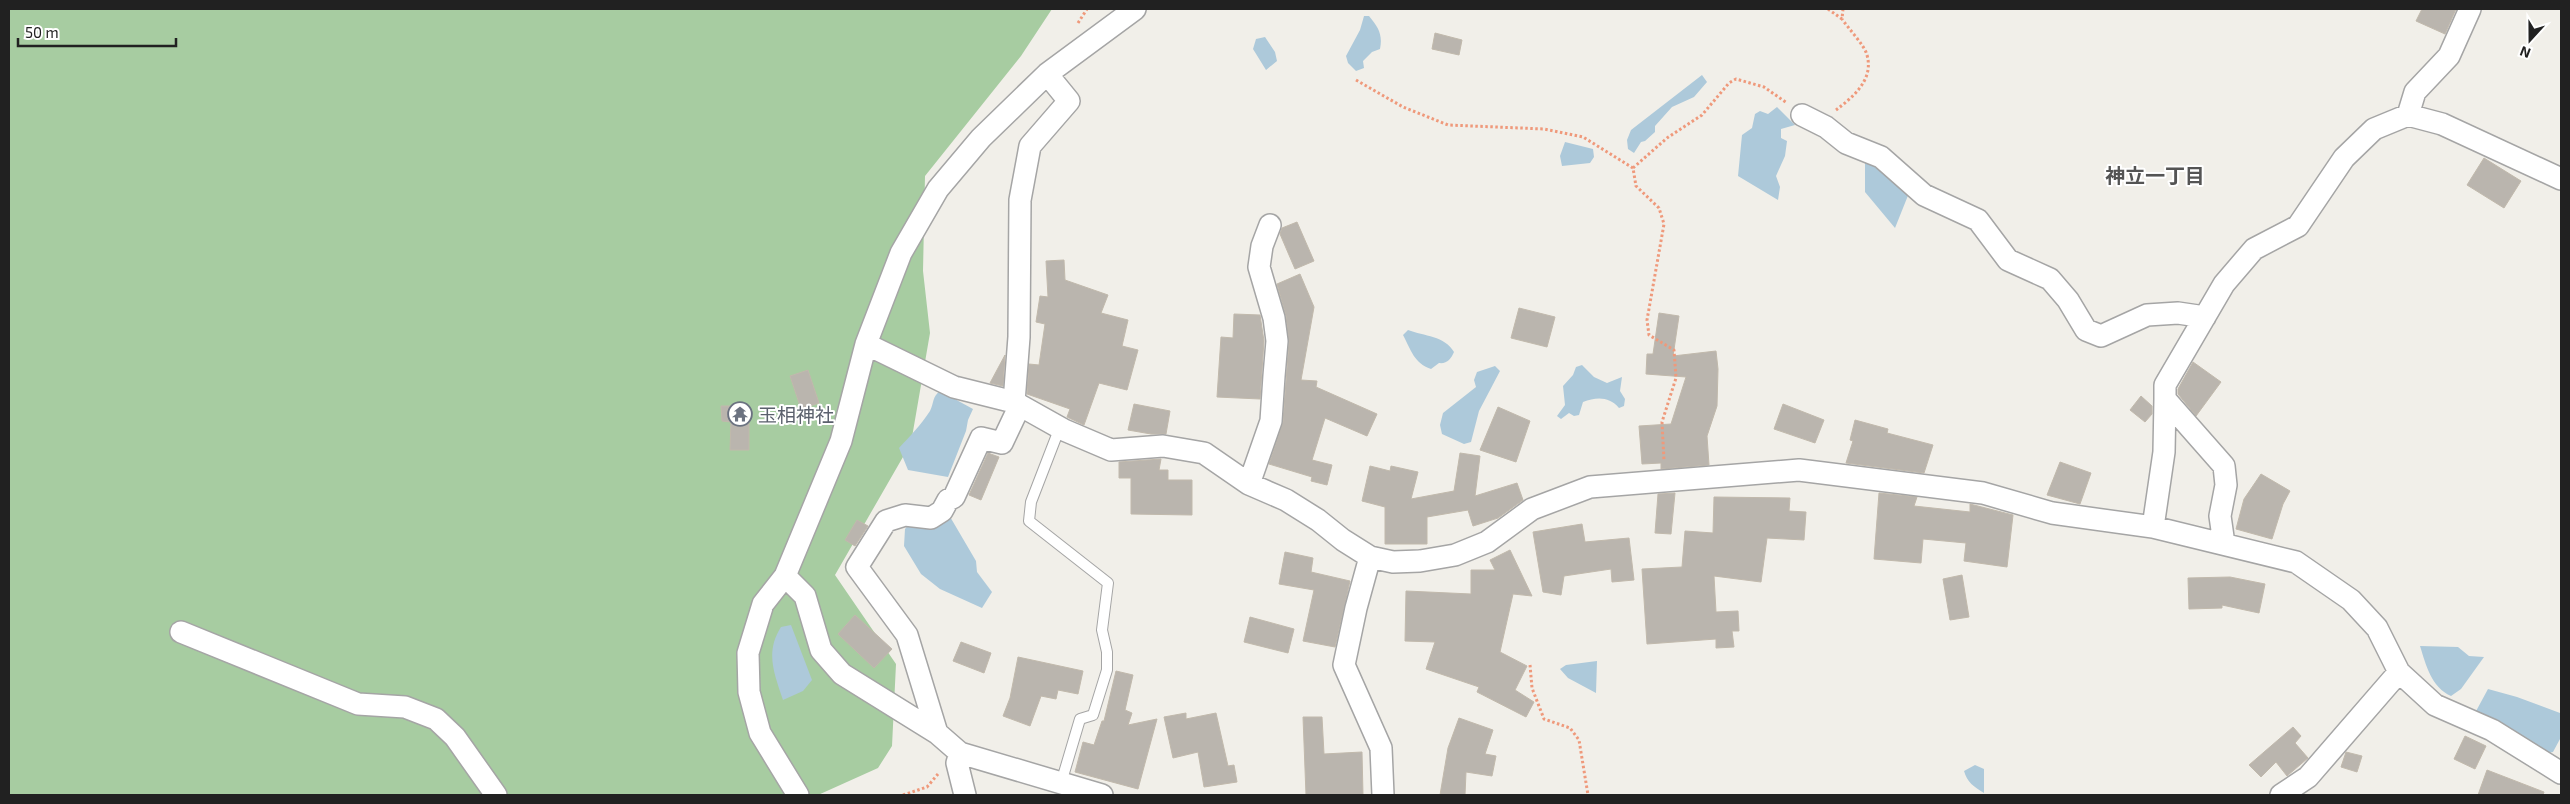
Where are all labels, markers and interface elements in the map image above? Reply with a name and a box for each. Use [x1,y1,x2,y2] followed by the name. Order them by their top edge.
[18,15,175,47] scale bar
[2505,15,2555,65] north arrow
[25,23,59,41] text: 50 m
[2517,43,2533,62] text: N
[2105,163,2205,187] district label: 神立一丁目
[727,401,753,427] temple icon: 玉相神社
[758,403,834,426] place label: 玉相神社

